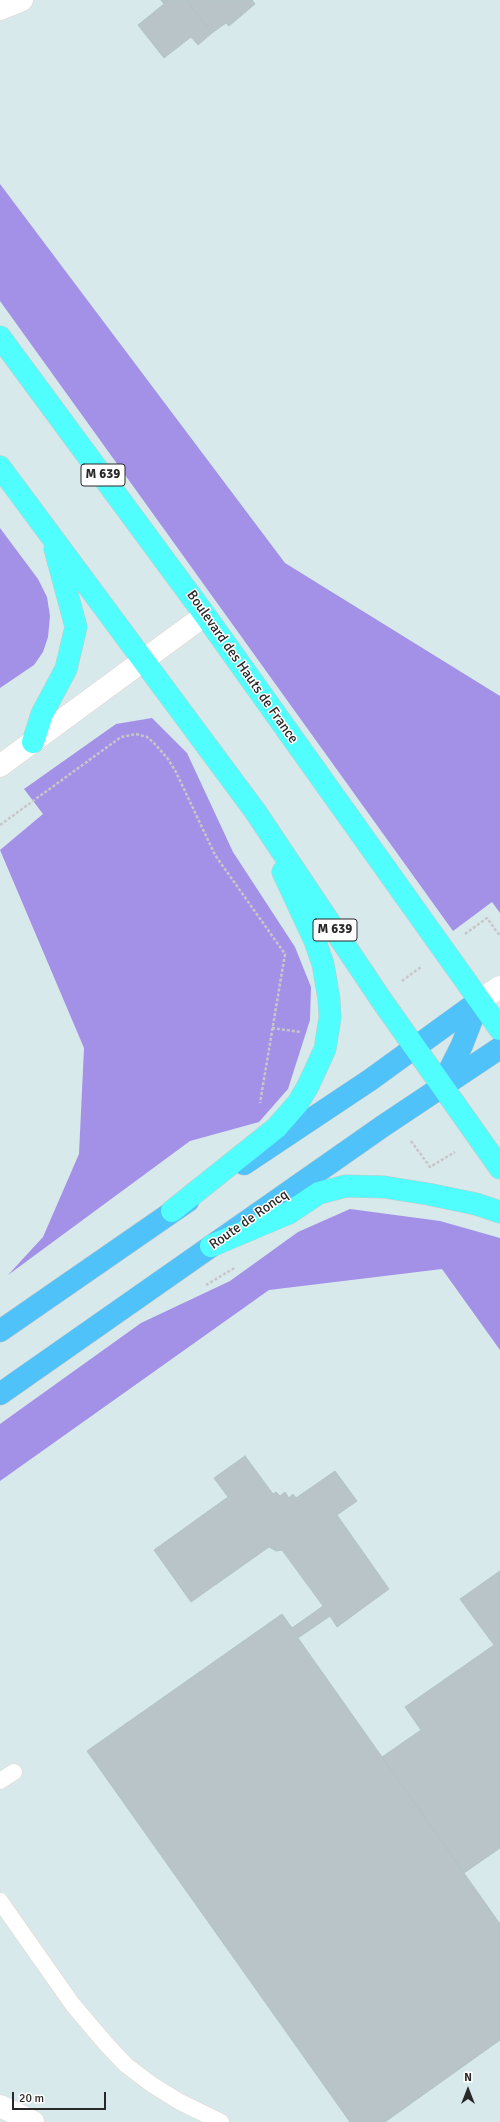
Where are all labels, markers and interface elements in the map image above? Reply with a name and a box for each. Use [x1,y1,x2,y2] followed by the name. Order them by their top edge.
[81,464,125,486] road number: M 639
[183,587,301,747] street label: Boulevard des Hauts de France
[313,919,357,941] road number: M 639
[206,1187,292,1253] street label: Route de Roncq
[448,2070,488,2110] north arrow
[464,2071,472,2084] text: N
[14,2084,108,2110] scale bar
[19,2091,44,2106] text: 20 m

